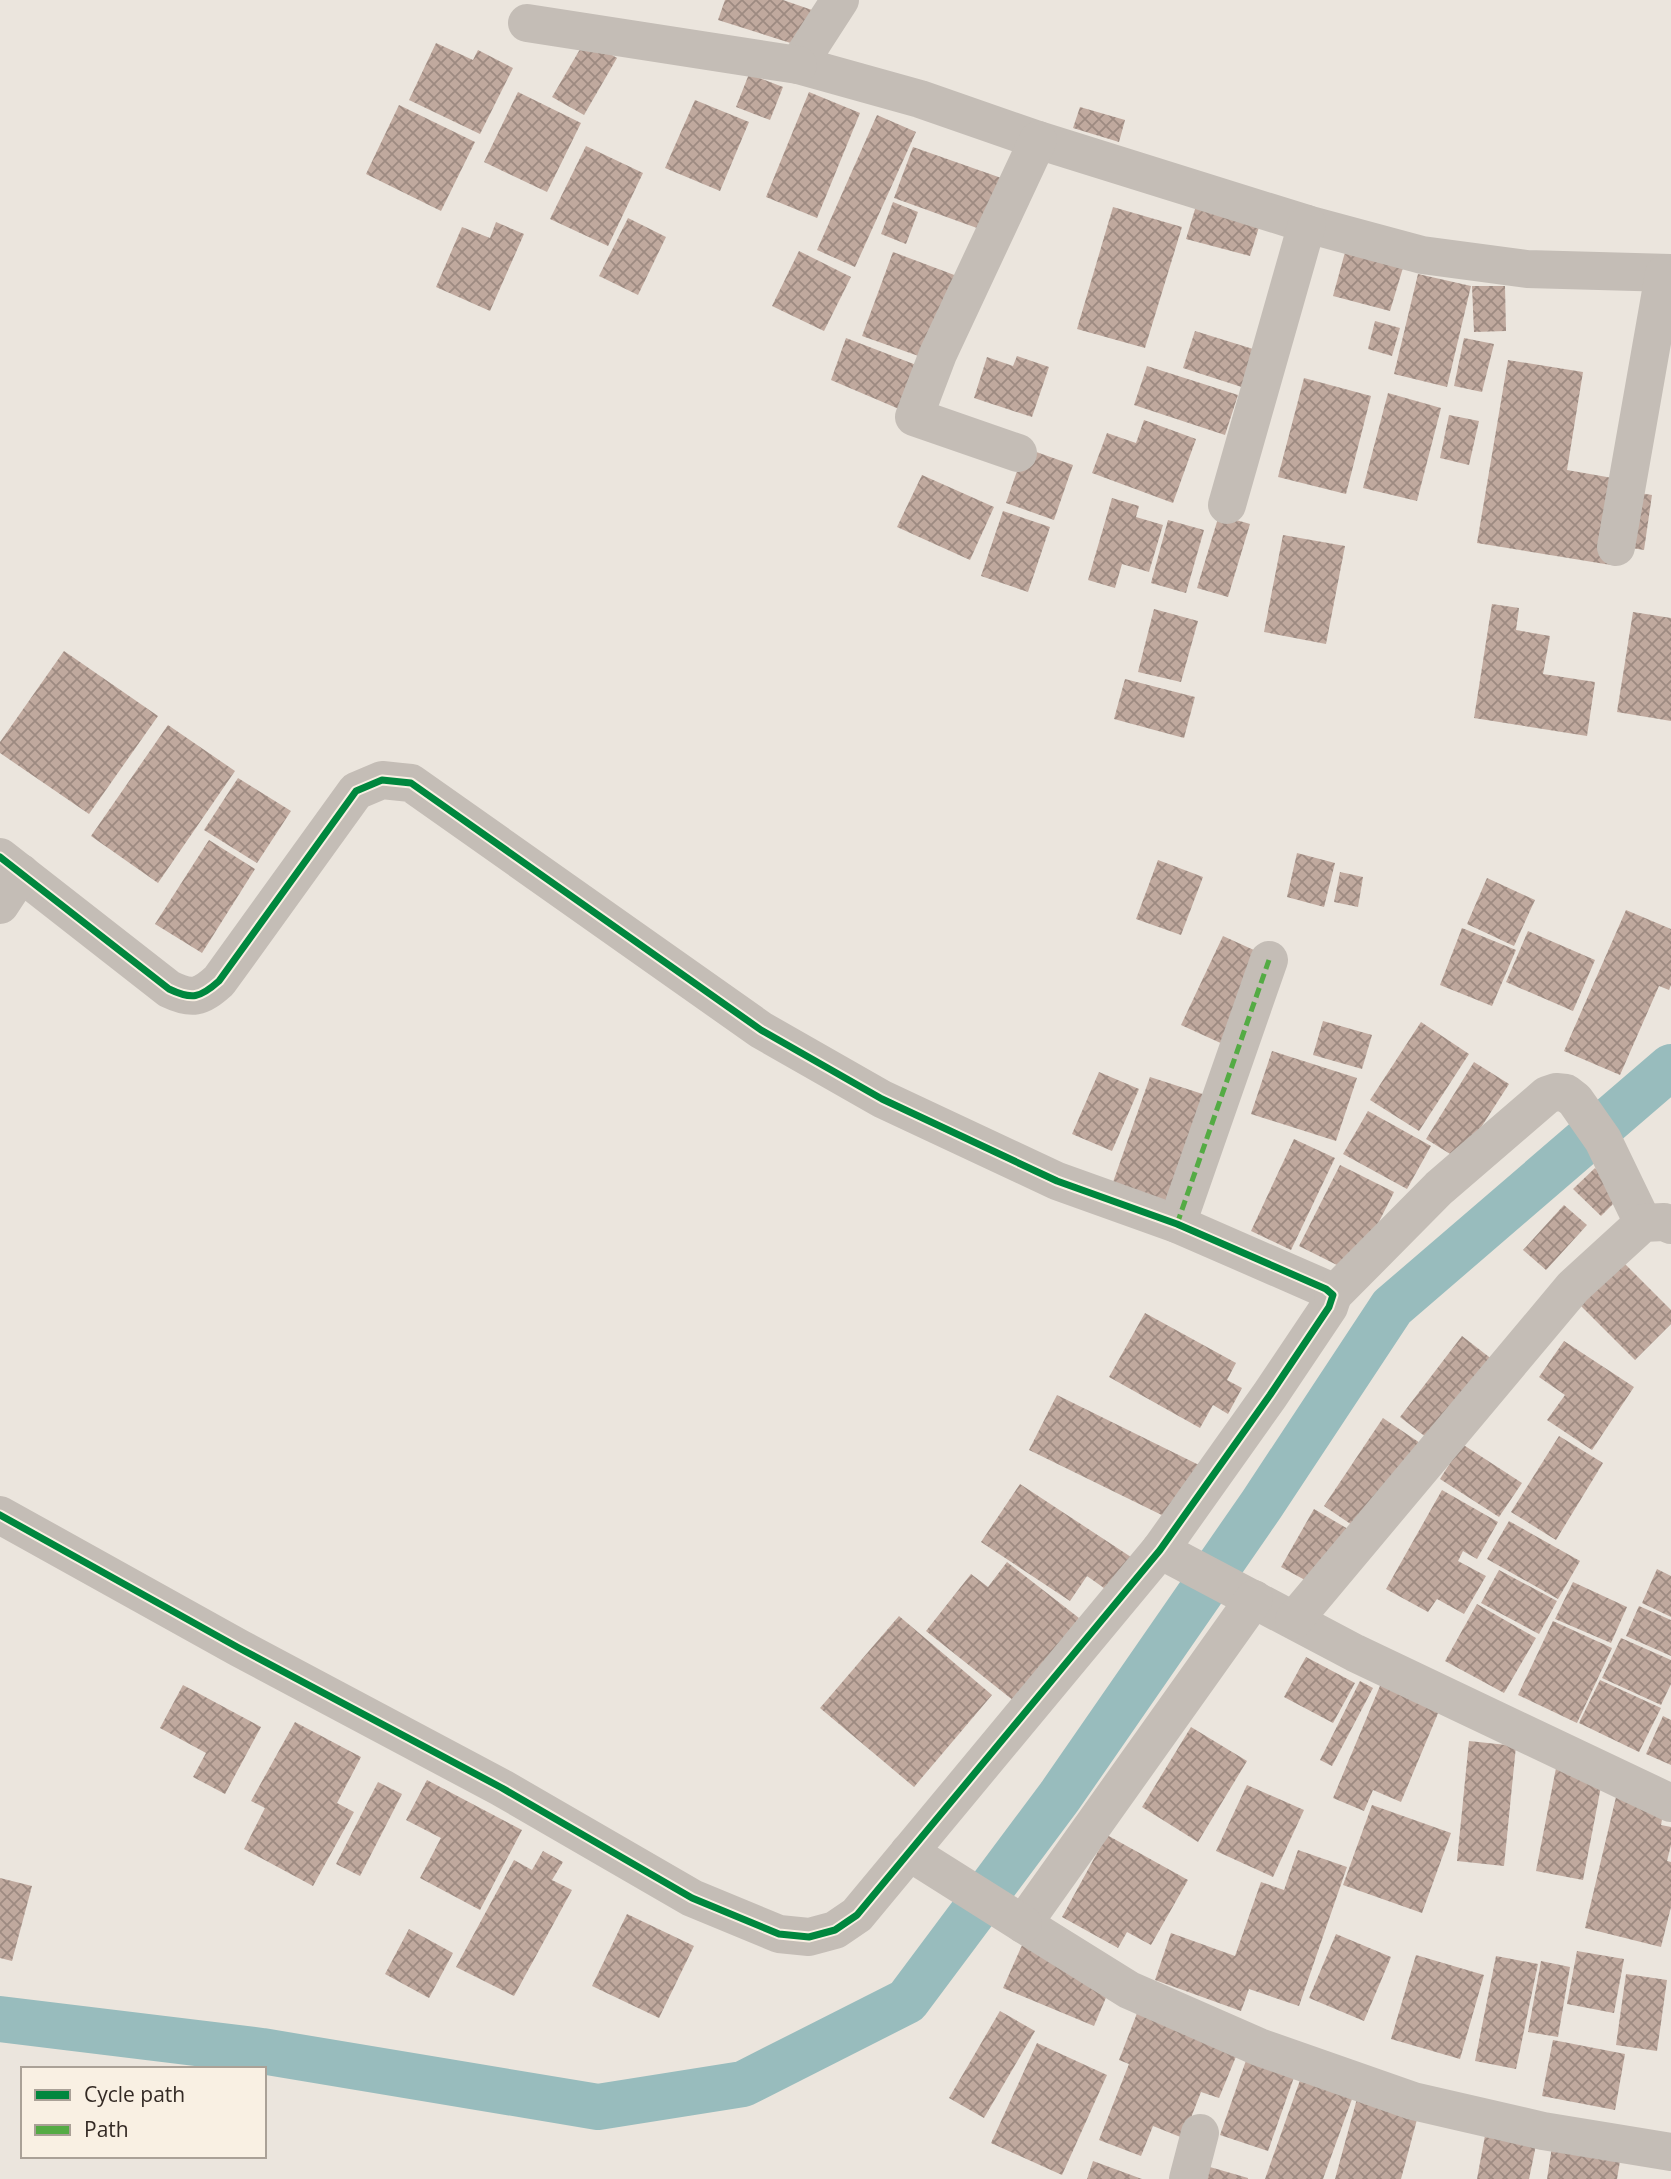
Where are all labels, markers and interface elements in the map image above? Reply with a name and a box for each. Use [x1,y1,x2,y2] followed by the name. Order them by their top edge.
[21,2067,266,2158] legend
[84,2080,185,2108] text: Cycle path
[84,2115,129,2143] text: Path

